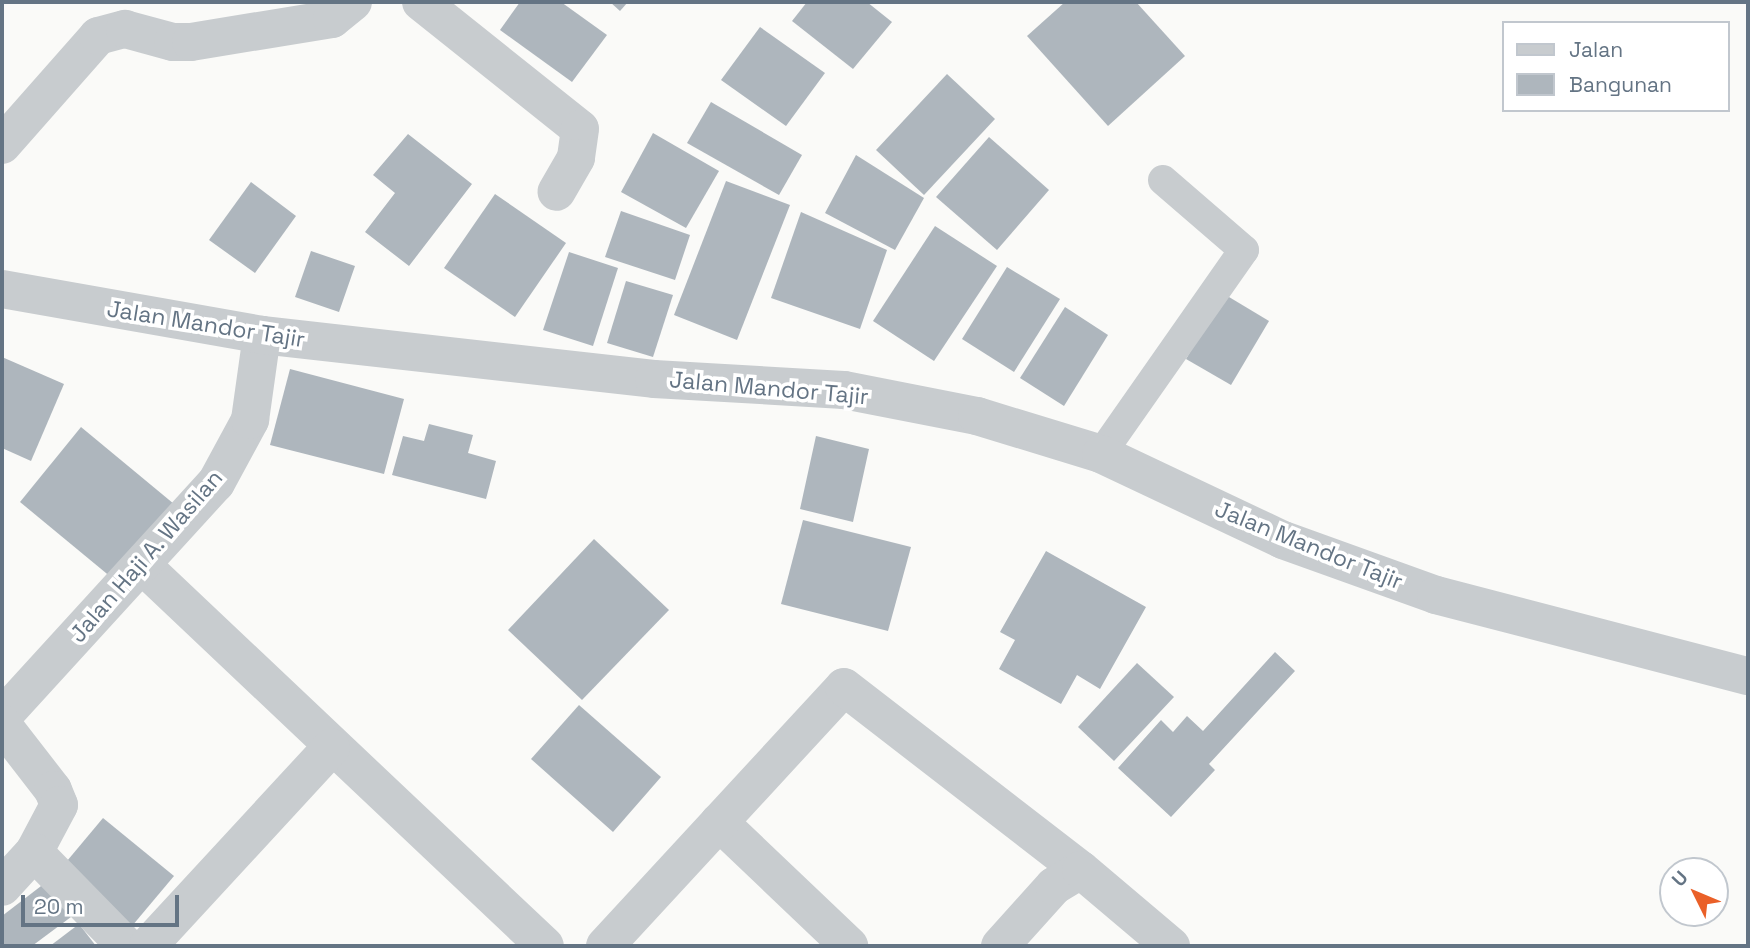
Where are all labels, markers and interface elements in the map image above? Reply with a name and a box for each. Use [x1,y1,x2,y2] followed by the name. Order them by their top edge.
[1502,21,1729,112] legend
[1569,36,1623,63] text: Jalan
[1569,71,1672,98] text: Bangunan
[105,295,307,353] street label: Jalan Mandor Tajir
[668,366,870,410] street label: Jalan Mandor Tajir
[63,464,229,648] street label: Jalan Haji A. Wasilan
[1211,495,1407,595] street label: Jalan Mandor Tajir
[1659,857,1729,927] north arrow
[1666,866,1693,892] text: U
[24,881,182,925] scale bar
[34,893,84,920] text: 20 m

